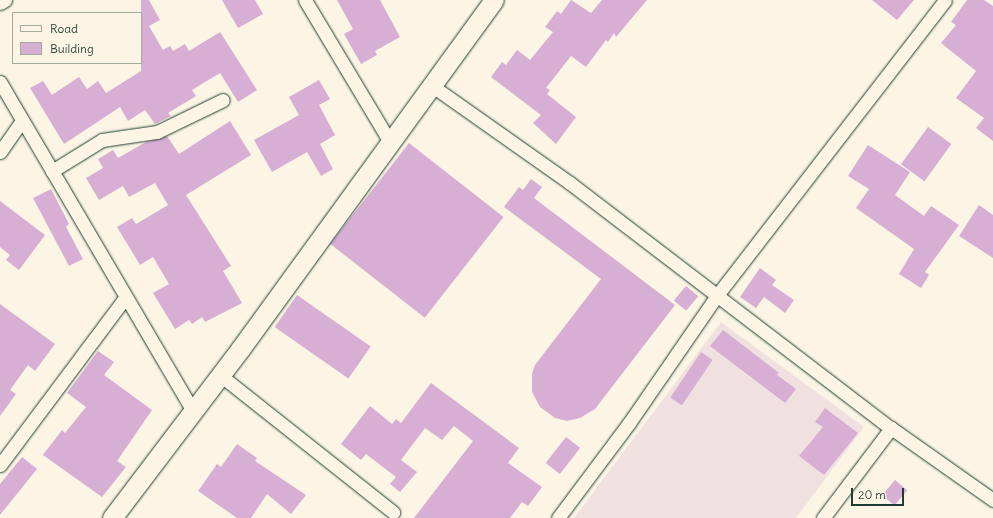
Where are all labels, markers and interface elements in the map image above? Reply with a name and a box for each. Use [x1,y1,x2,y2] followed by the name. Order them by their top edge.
[12,12,142,64] legend
[50,21,78,36] text: Road
[50,41,94,56] text: Building
[853,480,906,506] scale bar
[858,487,886,502] text: 20 m

